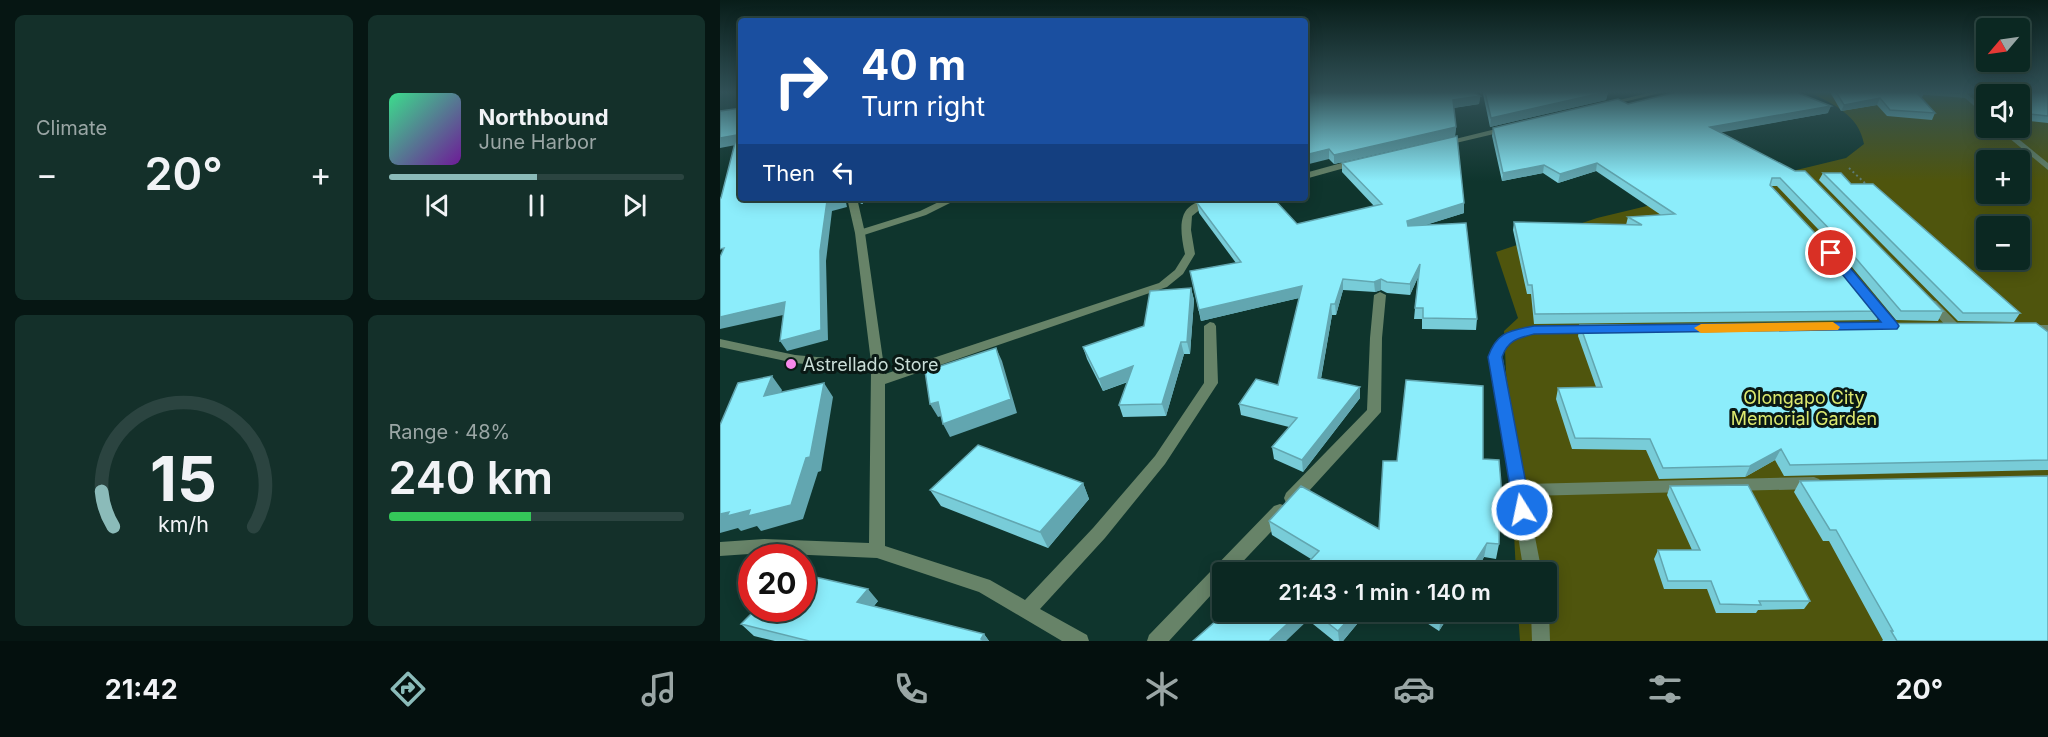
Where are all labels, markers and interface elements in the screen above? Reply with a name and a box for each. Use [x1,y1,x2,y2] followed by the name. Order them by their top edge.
[1976,18,2030,72] north arrow
[1976,18,2030,270] map controls
[861,39,966,90] text: 40 m
[762,42,840,120] icon: right
[1976,84,2030,138] button: sound
[861,90,985,123] text: Turn right
[479,104,609,130] text: Northbound
[36,116,107,140] text: Climate
[479,130,597,154] text: June Harbor
[145,146,223,201] text: 20°
[1976,150,2030,204] button: +
[36,154,58,194] text: −
[310,154,332,194] text: +
[827,156,860,189] icon: left
[762,160,815,186] text: Then
[421,189,454,222] icon: previous
[520,189,553,222] icon: pause
[618,189,651,222] icon: next
[1976,216,2030,270] button: −
[1805,227,1856,278] pin
[1814,236,1847,269] icon: arrive
[803,354,939,375] place label: Astrellado Store
[784,357,798,371] marker: Astrellado Store
[1731,387,1877,429] park label: Olongapo City Memorial Garden
[389,420,510,444] text: Range · 48%
[150,441,217,516] text: 15
[389,450,553,505] text: 240 km
[1490,478,1554,542] position arrow
[158,512,209,538] text: km/h
[738,544,816,622] speed limit sign: 20
[1278,579,1491,605] text: 21:43 · 1 min · 140 m
[387,668,429,710] icon: directions
[638,668,680,710] icon: music
[890,668,932,710] icon: phone
[1141,668,1183,710] icon: climate
[1393,668,1435,710] icon: car
[1644,668,1686,710] icon: filters
[105,673,178,706] text: 21:42
[1896,673,1943,706] text: 20°

